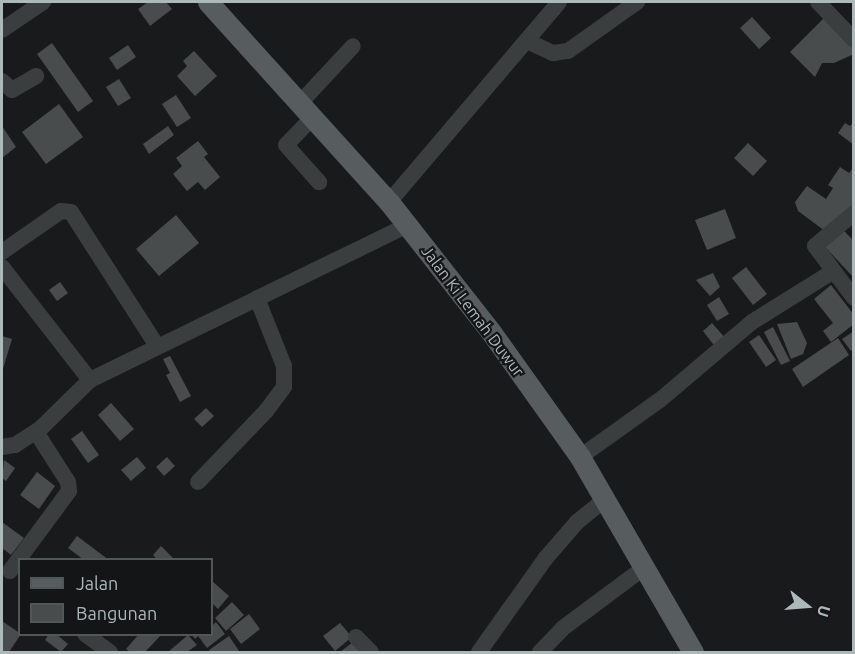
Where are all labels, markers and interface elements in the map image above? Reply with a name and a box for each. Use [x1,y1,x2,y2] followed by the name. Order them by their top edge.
[418,242,528,380] street label: Jalan Ki Lemah Duwur
[18,558,213,636] legend
[76,573,118,593] text: Jalan
[777,576,837,636] north arrow
[76,603,157,623] text: Bangunan
[814,603,834,619] text: U

